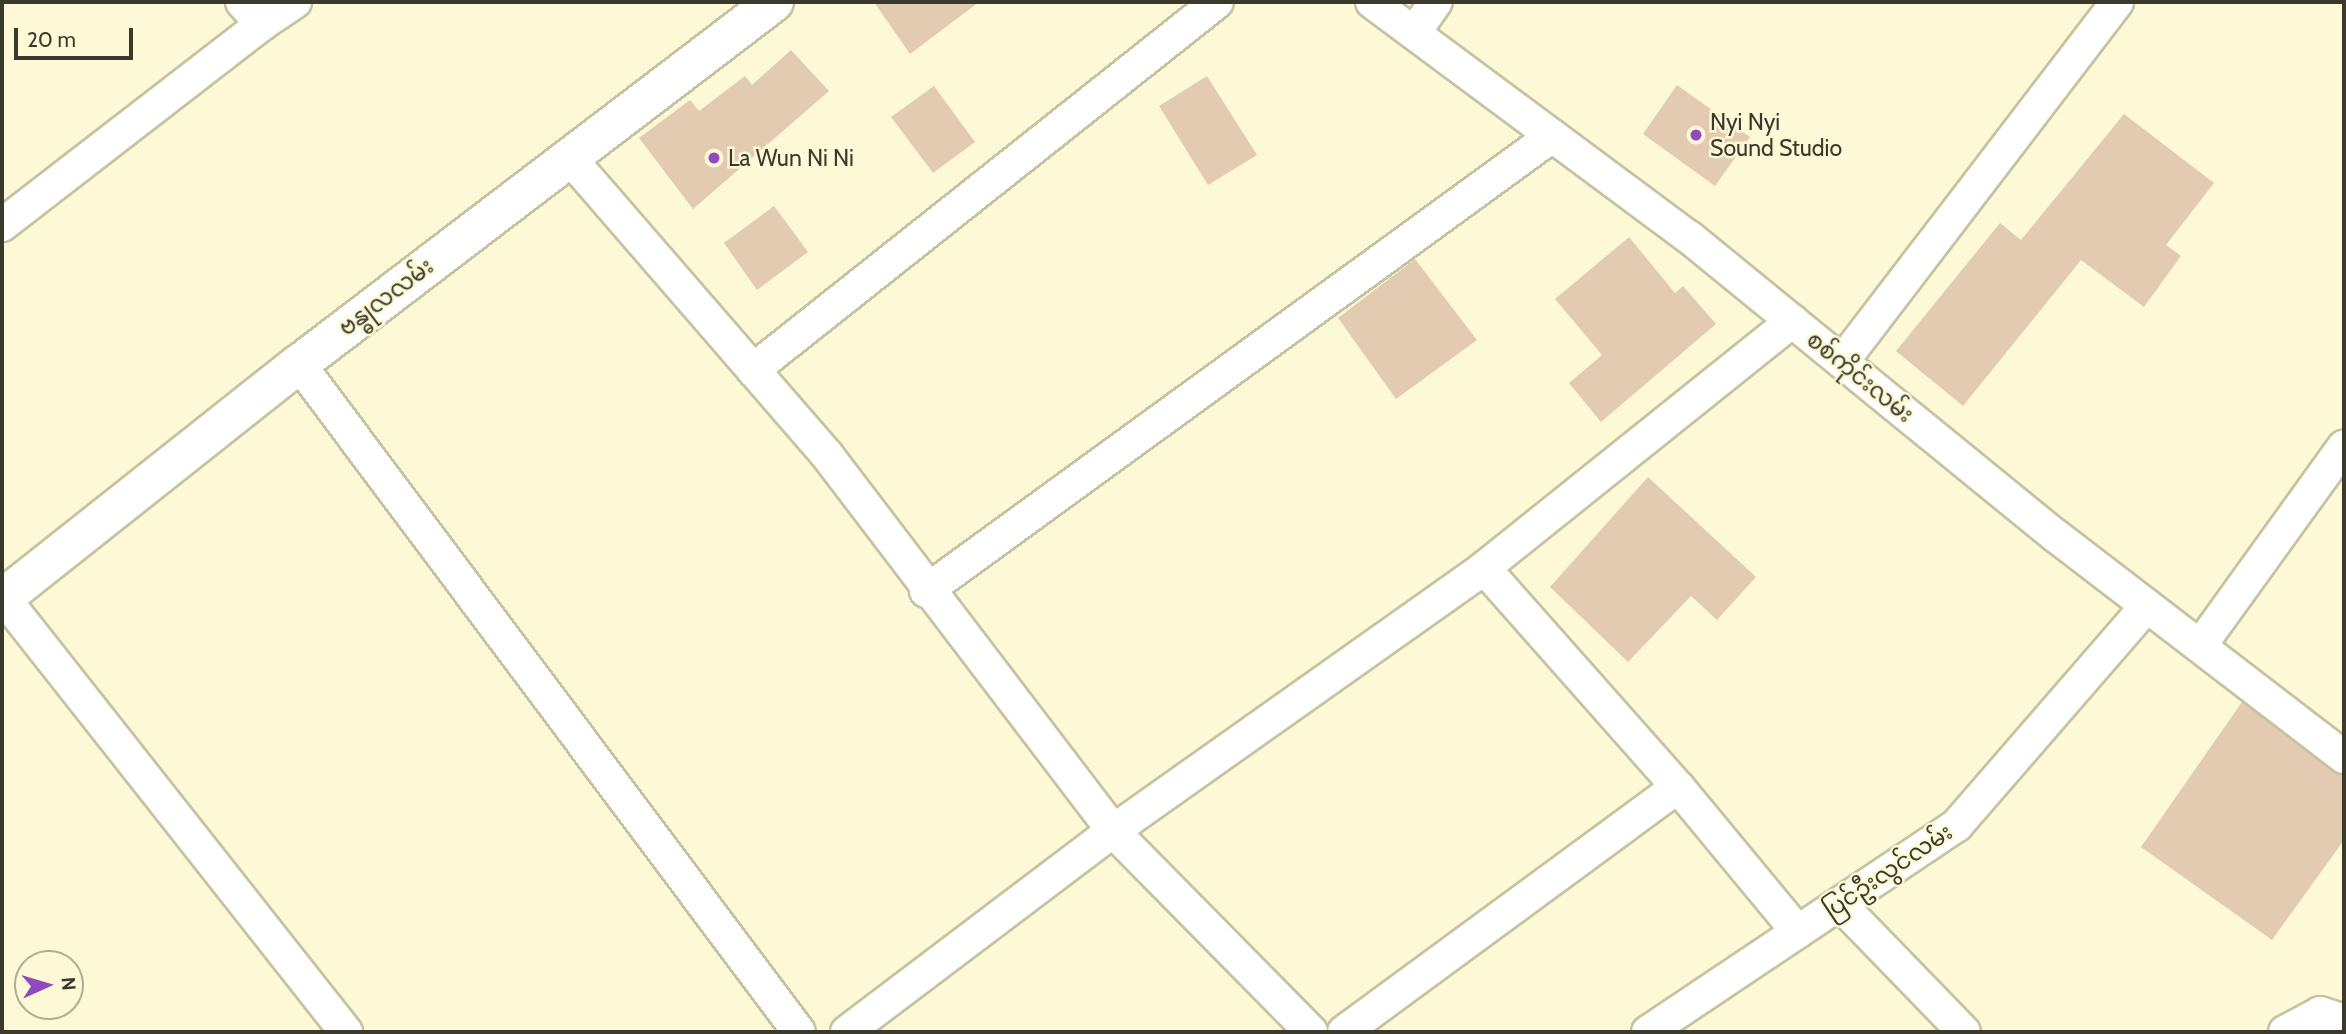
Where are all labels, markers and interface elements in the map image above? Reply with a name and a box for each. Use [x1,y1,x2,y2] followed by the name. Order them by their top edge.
[18,14,136,58] scale bar
[27,27,76,52] text: 20 m
[1710,108,1842,162] place label: Nyi Nyi Sound Studio
[1688,127,1704,143] marker: Nyi Nyi Sound Studio
[728,144,854,172] place label: La Wun Ni Ni
[706,150,722,166] marker: La Wun Ni Ni
[333,252,439,342] street label: ဗန္ဓုလလမ်း
[1801,326,1919,428] street label: စစ်ကိုင်းလမ်း
[1818,818,1958,924] street label: ပြင်ဦးလွင်လမ်း
[14,950,84,1020] north arrow
[57,976,80,991] text: N

